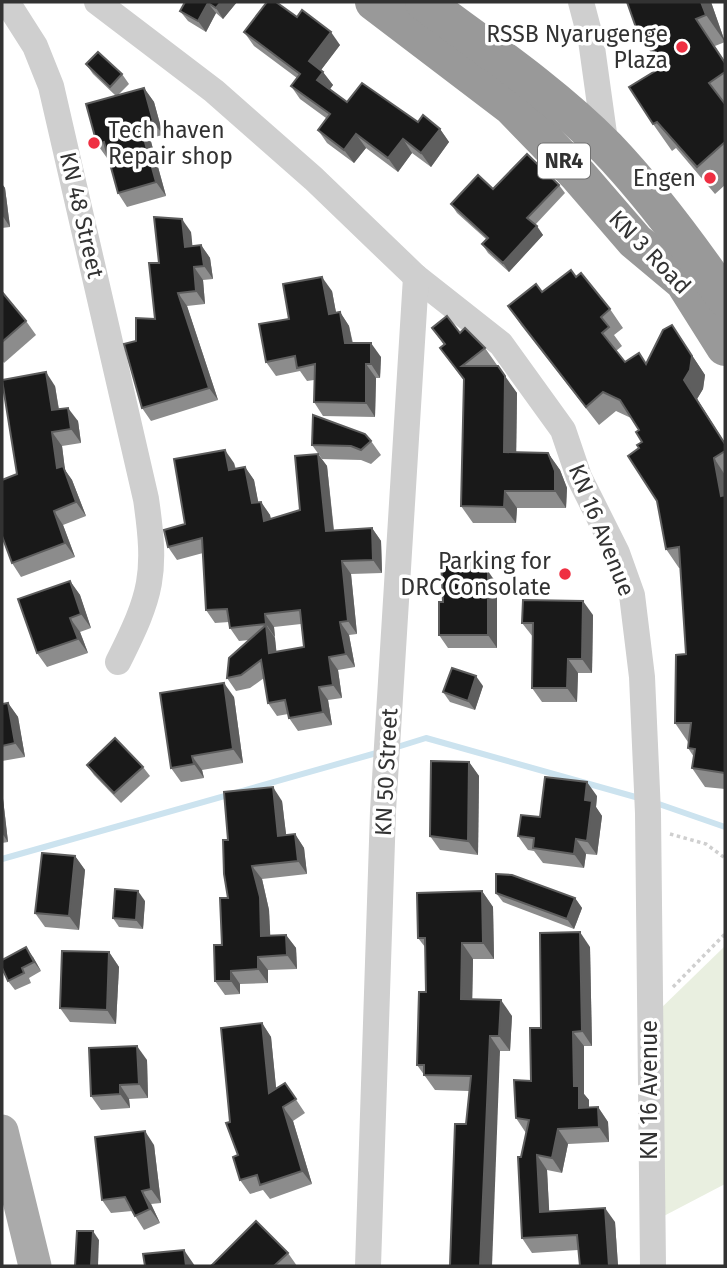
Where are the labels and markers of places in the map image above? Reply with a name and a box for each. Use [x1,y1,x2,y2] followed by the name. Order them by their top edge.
[486,20,668,74] place label: RSSB Nyarugenge Plaza
[674,39,690,55] marker: RSSB Nyarugenge Plaza
[108,116,233,170] place label: Tech haven Repair shop
[86,135,102,151] marker: Tech haven Repair shop
[633,164,696,192] place label: Engen
[702,170,718,186] marker: Engen
[400,547,551,601] place label: Parking for DRC Consolate
[557,566,573,582] marker: Parking for DRC Consolate

